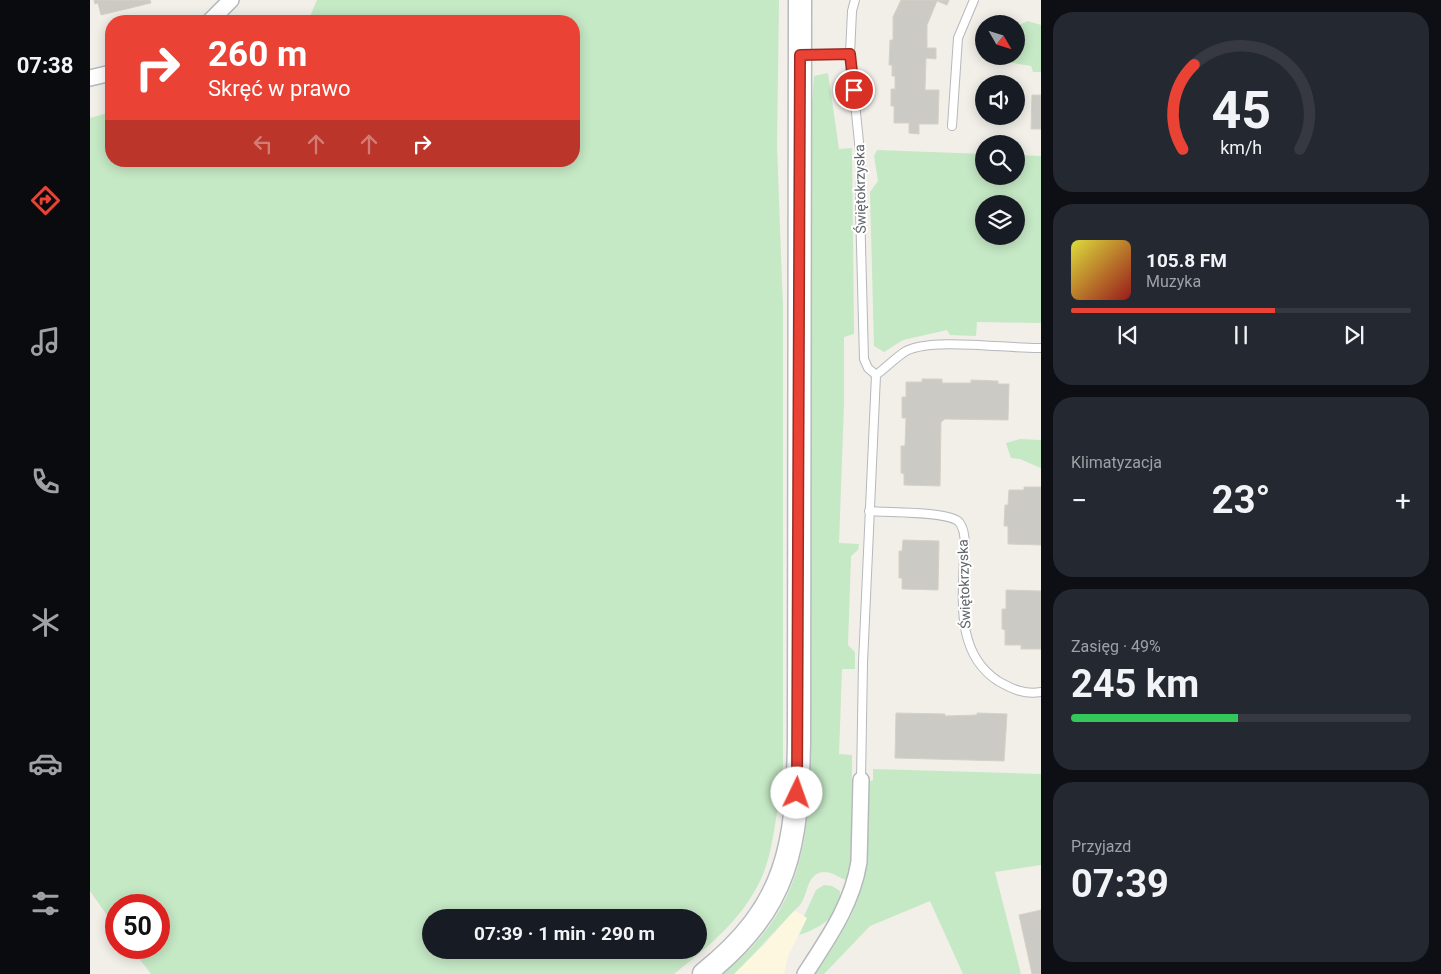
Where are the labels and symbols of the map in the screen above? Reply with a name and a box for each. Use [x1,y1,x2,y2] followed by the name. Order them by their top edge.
[975,15,1025,65] north arrow
[833,69,875,111] pin
[850,144,869,234] street label: Świętokrzyska
[953,539,974,629] street label: Świętokrzyska
[770,766,822,818] position arrow
[105,894,170,959] speed limit sign: 50

